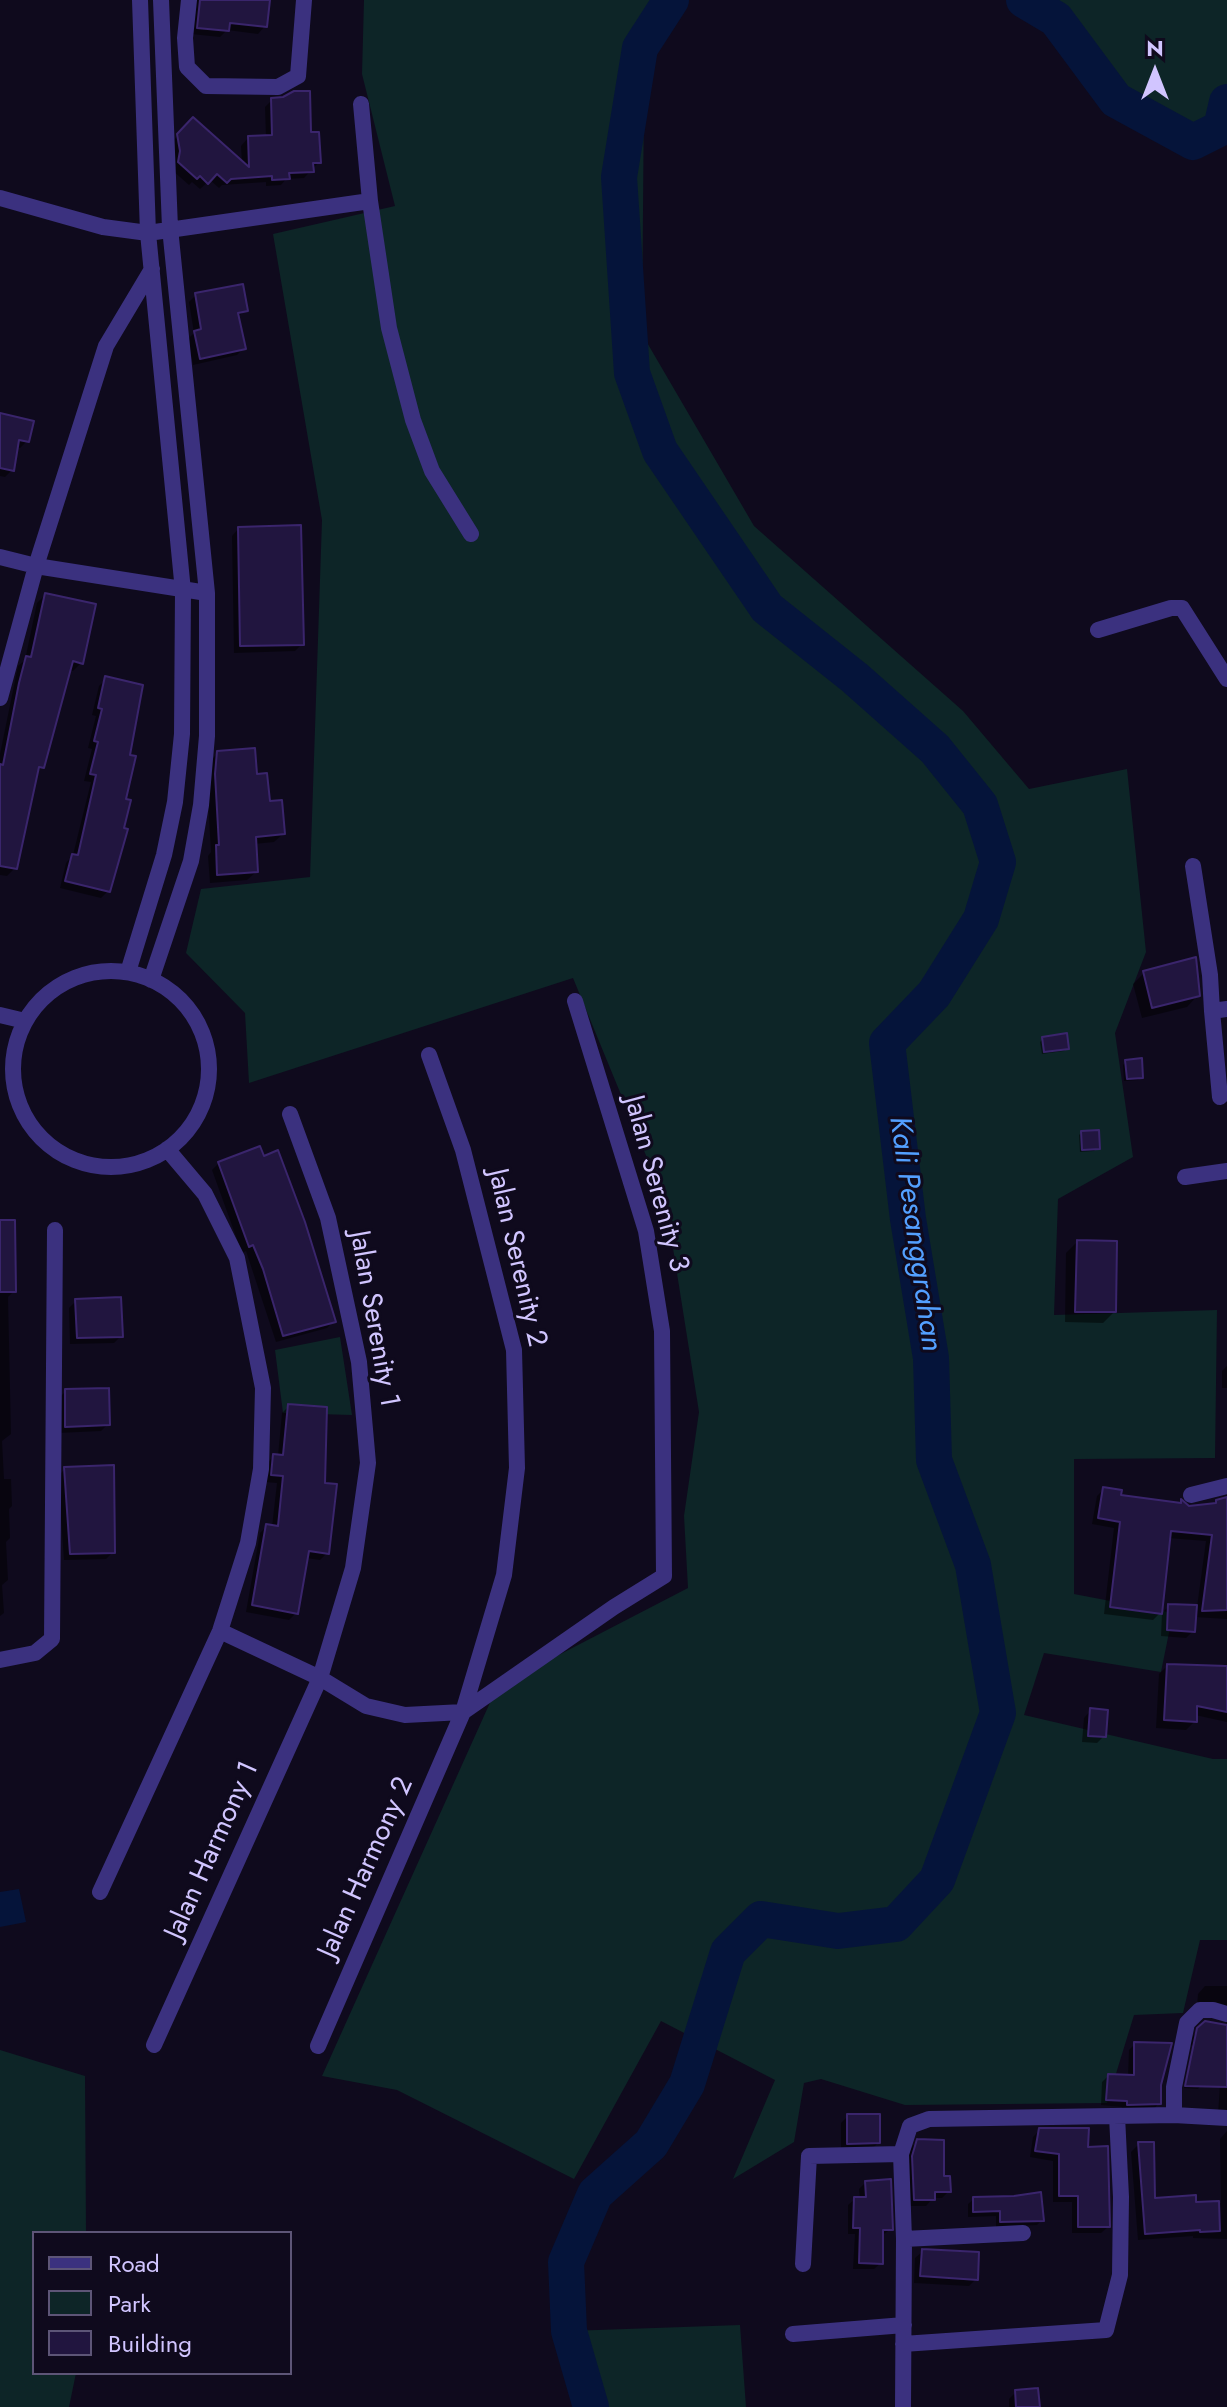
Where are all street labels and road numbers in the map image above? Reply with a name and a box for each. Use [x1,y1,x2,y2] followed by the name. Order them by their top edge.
[615,1092,695,1276] street label: Jalan Serenity 3
[479,1166,553,1350] street label: Jalan Serenity 2
[341,1228,405,1410] street label: Jalan Serenity 1
[159,1757,267,1945] street label: Jalan Harmony 1
[312,1772,422,1964] street label: Jalan Harmony 2

